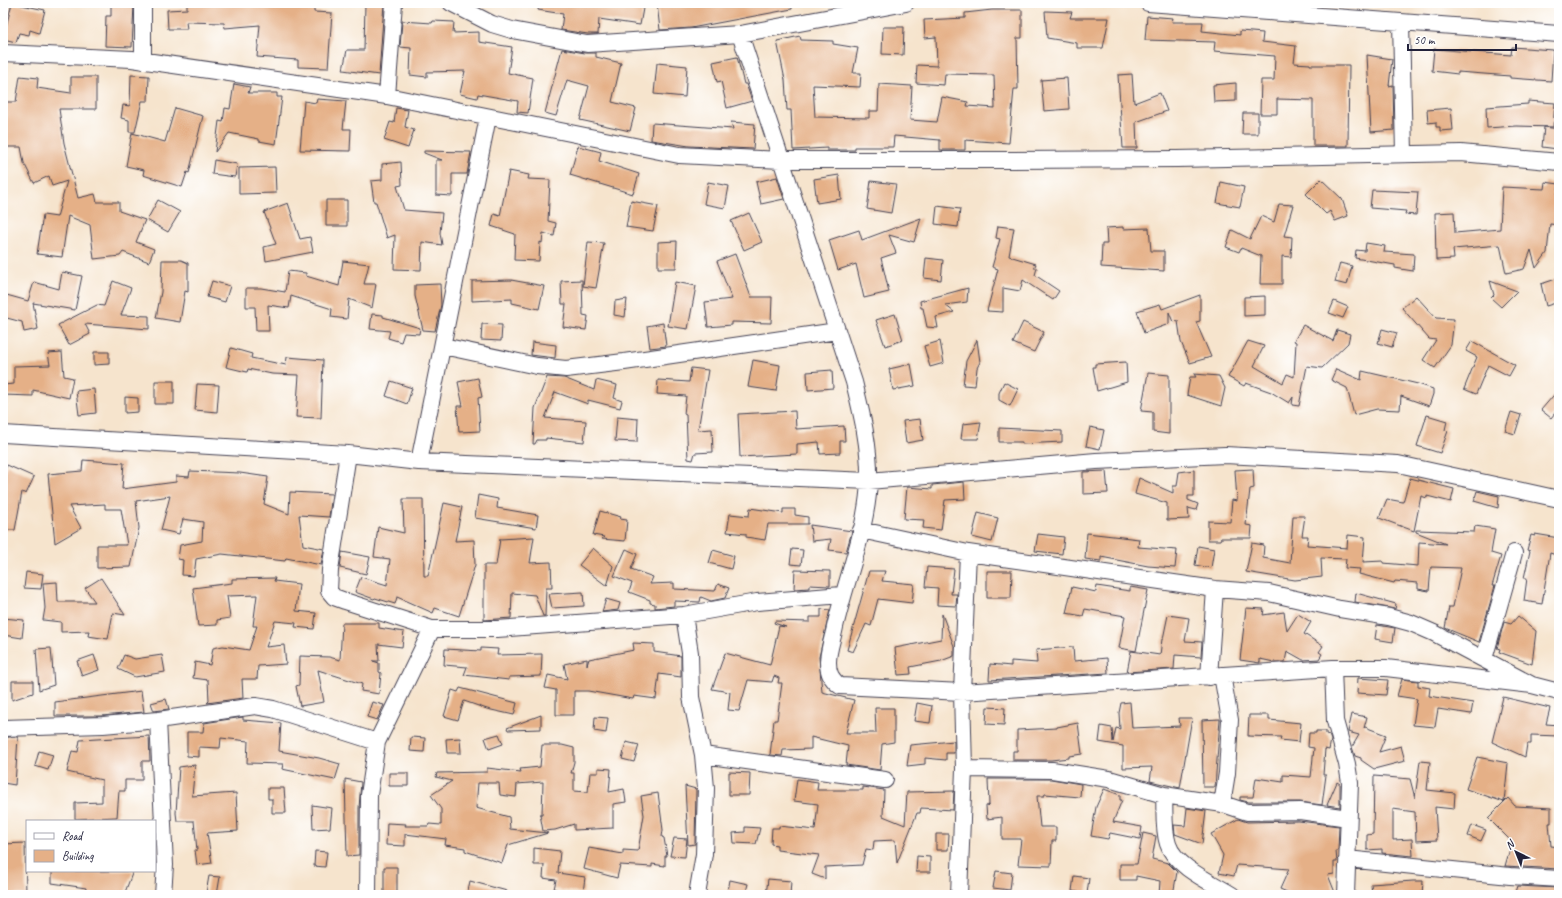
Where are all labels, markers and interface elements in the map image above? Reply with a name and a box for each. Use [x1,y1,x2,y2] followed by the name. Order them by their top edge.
[1408,26,1516,52] scale bar
[1414,32,1436,48] text: 50 m
[26,820,156,872] legend
[62,828,84,844] text: Road
[1496,832,1536,872] north arrow
[1502,836,1518,852] text: N
[62,848,94,864] text: Building

